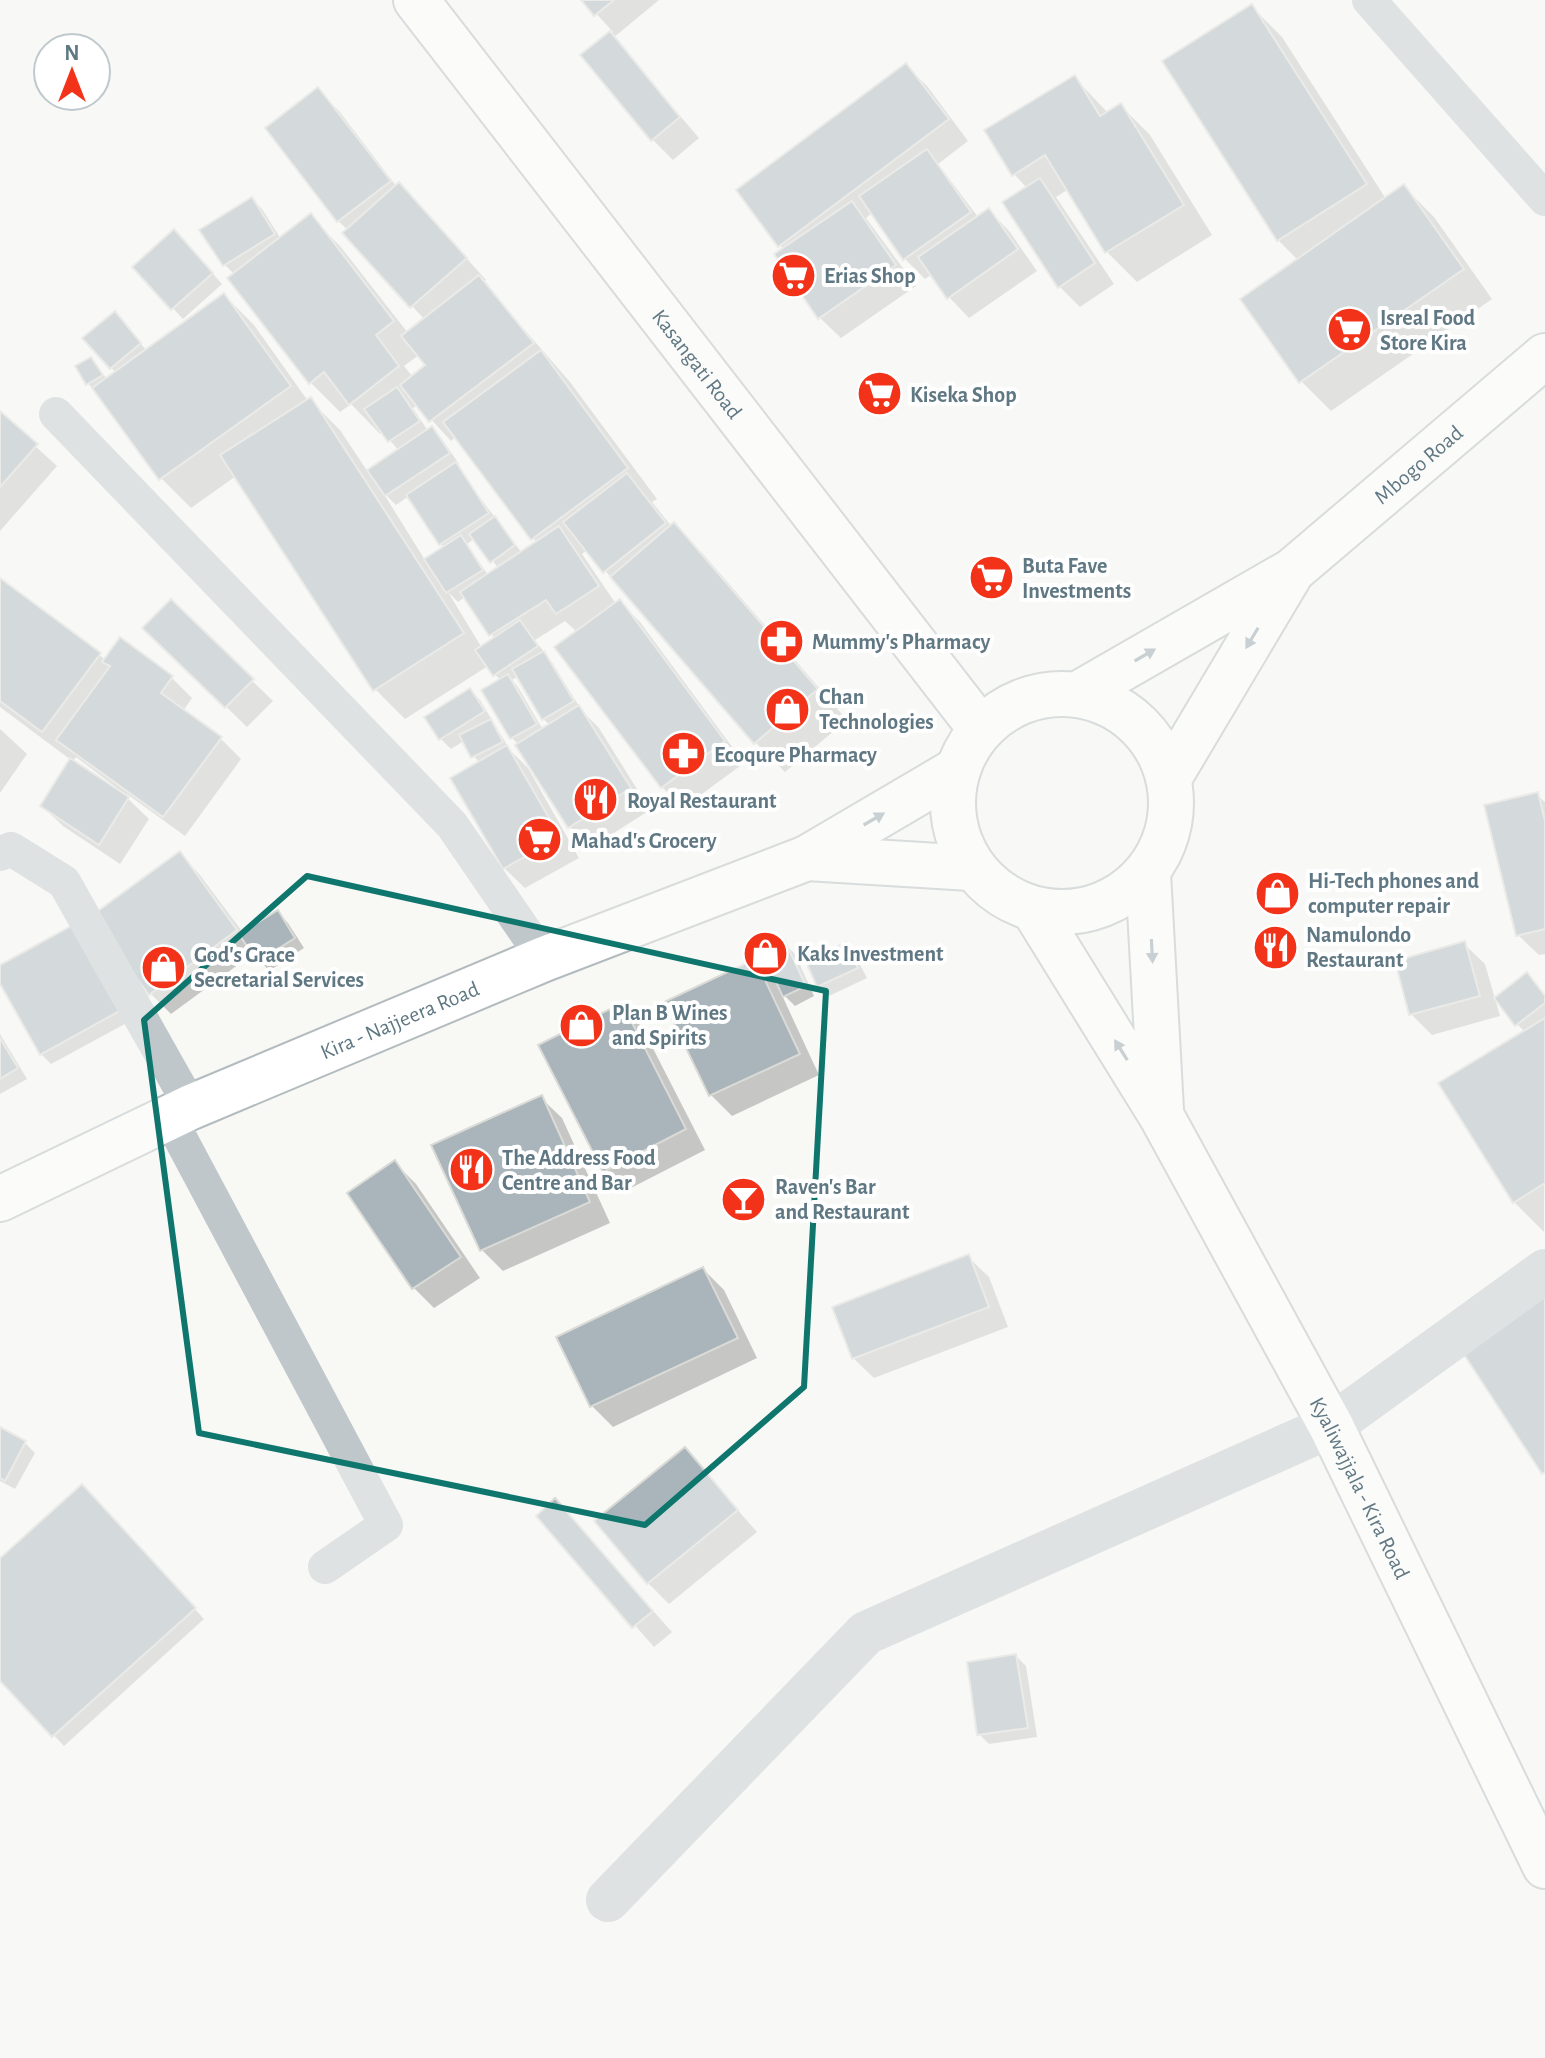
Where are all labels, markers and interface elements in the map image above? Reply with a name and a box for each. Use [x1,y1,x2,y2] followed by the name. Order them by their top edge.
[32,32,112,112] north arrow
[64,42,80,64] text: N
[769,251,817,299] supermarket icon: Erias Shop
[824,265,916,287] place label: Erias Shop
[648,305,746,423] street label: Kasangati Road
[1325,306,1373,354] supermarket icon: Isreal Food Store Kira
[1380,307,1476,354] place label: Isreal Food Store Kira
[855,370,903,418] supermarket icon: Kiseka Shop
[910,384,1017,406] place label: Kiseka Shop
[1370,421,1467,508] street label: Mbogo Road
[967,554,1015,602] supermarket icon: Buta Fave Investments
[1022,555,1131,602] place label: Buta Fave Investments
[757,617,805,665] pharmacy icon: Mummy's Pharmacy
[1246,627,1260,649] one-way arrow
[812,631,990,654] place label: Mummy's Pharmacy
[1134,648,1157,662] one-way arrow
[764,685,812,733] shop icon: Chan Technologies
[819,686,934,733] place label: Chan Technologies
[659,730,707,778] pharmacy icon: Ecoqure Pharmacy
[714,744,877,767] place label: Ecoqure Pharmacy
[572,776,620,824] restaurant icon: Royal Restaurant
[627,790,777,813] place label: Royal Restaurant
[863,812,885,826] one-way arrow
[516,816,564,864] supermarket icon: Mahad's Grocery
[571,830,717,853] place label: Mahad's Grocery
[1253,869,1301,917] shop icon: Hi-Tech phones and computer repair
[1308,870,1479,917] place label: Hi-Tech phones and computer repair
[1251,923,1299,971] restaurant icon: Namulondo Restaurant
[1306,924,1411,971] place label: Namulondo Restaurant
[742,929,790,977] shop icon: Kaks Investment
[1146,939,1159,964] one-way arrow
[139,943,187,991] shop icon: God's Grace Secretarial Services
[797,943,944,965] place label: Kaks Investment
[194,944,364,991] place label: God's Grace Secretarial Services
[317,978,482,1064] street label: Kira - Najjeera Road
[557,1001,605,1049] shop icon: Plan B Wines and Spirits
[612,1002,728,1049] place label: Plan B Wines and Spirits
[1114,1039,1128,1061] one-way arrow
[447,1146,495,1194] restaurant icon: The Address Food Centre and Bar
[502,1147,656,1194] place label: The Address Food Centre and Bar
[720,1175,768,1223] bar icon: Raven's Bar and Restaurant
[775,1176,910,1223] place label: Raven's Bar and Restaurant
[1305,1394,1414,1582] street label: Kyaliwajjala - Kira Road

